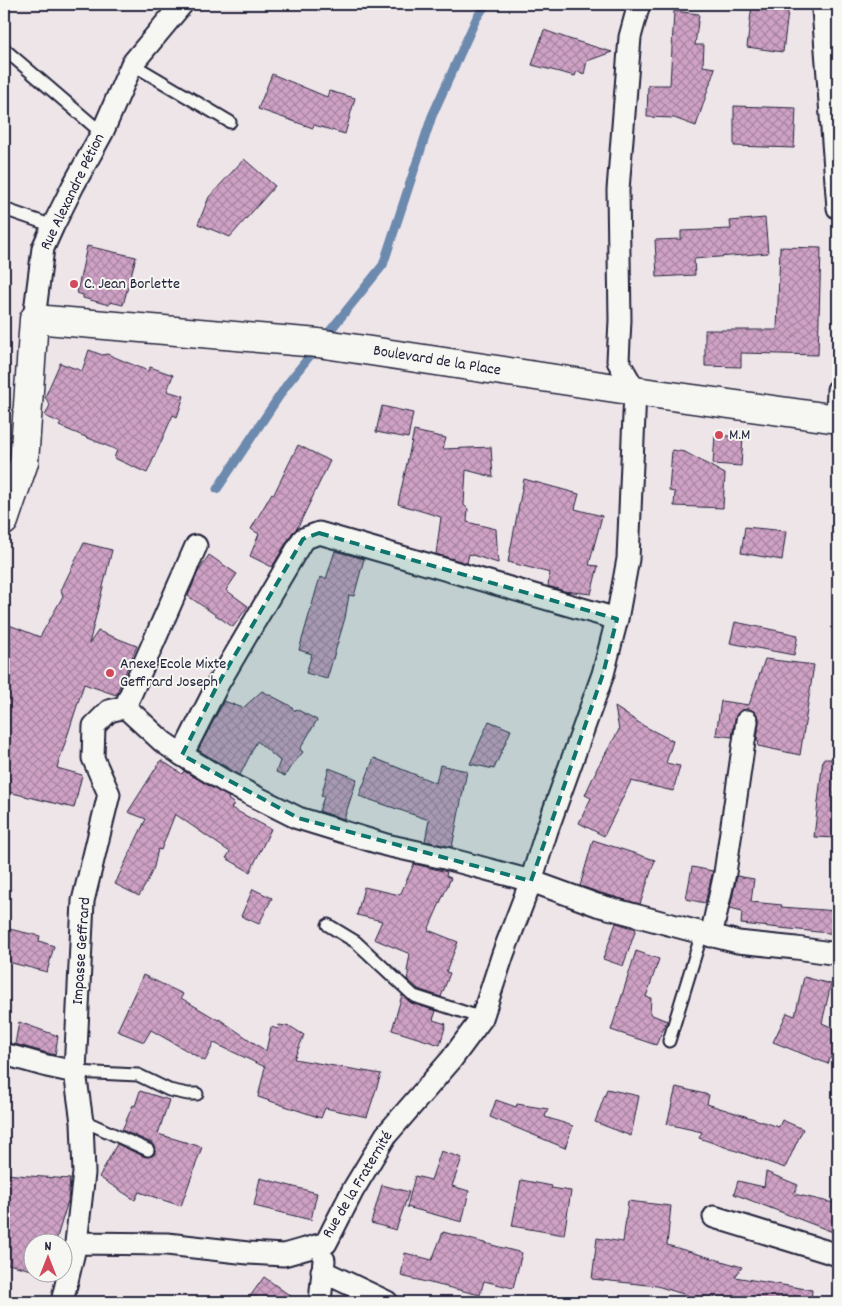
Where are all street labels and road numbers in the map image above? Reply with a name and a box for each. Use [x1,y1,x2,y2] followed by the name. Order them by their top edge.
[35,130,111,254] street label: Rue Alexandre Pétion
[372,340,502,382] street label: Boulevard de la Place
[67,896,97,1006] street label: Impasse Geffrard
[317,1127,399,1243] street label: Rue de la Fraternité

